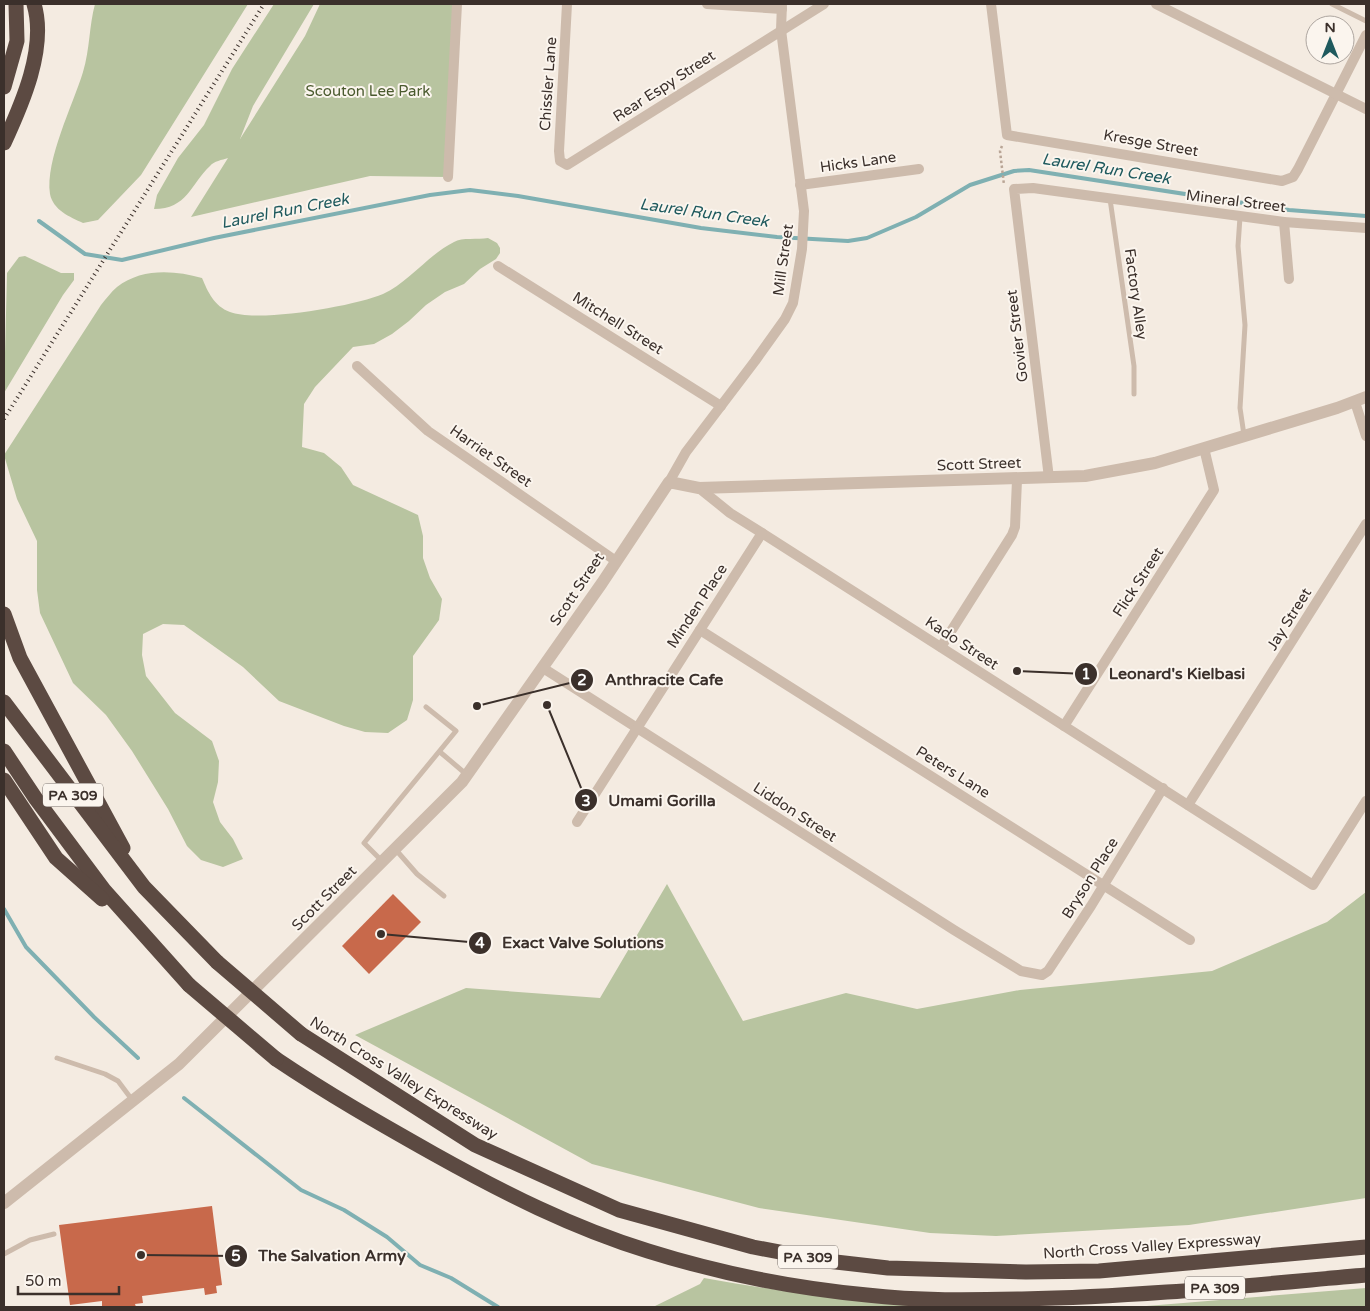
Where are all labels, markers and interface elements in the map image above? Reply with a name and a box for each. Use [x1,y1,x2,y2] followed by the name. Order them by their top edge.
[1305,15,1355,65] north arrow
[1324,19,1336,36] text: N
[536,36,560,132] street label: Chissler Lane
[610,46,719,126] street label: Rear Espy Street
[306,82,430,100] park label: Scouton Lee Park
[1102,126,1200,160] street label: Kresge Street
[819,148,897,176] street label: Hicks Lane
[1040,149,1173,189] water label: Laurel Run Creek
[1185,186,1287,216] street label: Mineral Street
[219,189,352,233] water label: Laurel Run Creek
[638,194,771,232] water label: Laurel Run Creek
[769,223,797,297] street label: Mill Street
[1121,247,1151,341] street label: Factory Alley
[569,288,667,358] street label: Mitchell Street
[1002,288,1032,383] street label: Govier Street
[447,421,536,491] street label: Harriet Street
[936,454,1022,474] street label: Scott Street
[1109,544,1167,620] street label: Flick Street
[546,549,608,629] street label: Scott Street
[663,561,731,651] street label: Minden Place
[1263,584,1315,654] street label: Jay Street
[922,613,1002,674] street label: Kado Street
[1073,658,1255,689] callout: Leonard's Kielbasi
[569,664,733,695] callout: Anthracite Cafe
[1109,664,1245,684] text: Leonard's Kielbasi
[1081,665,1091,683] text: 1
[605,670,723,690] text: Anthracite Cafe
[577,671,587,689] text: 2
[913,742,993,802] street label: Peters Lane
[750,778,841,846] street label: Liddon Street
[43,784,103,806] road number: PA 309
[574,785,726,816] callout: Umami Gorilla
[608,791,716,811] text: Umami Gorilla
[581,792,591,810] text: 3
[1058,834,1122,922] street label: Bryson Place
[288,862,360,934] street label: Scott Street
[467,927,674,958] callout: Exact Valve Solutions
[502,933,664,953] text: Exact Valve Solutions
[475,934,485,952] text: 4
[307,1013,501,1143] street label: North Cross Valley Expressway
[1043,1229,1261,1263] street label: North Cross Valley Expressway
[223,1240,416,1271] callout: The Salvation Army
[257,1246,406,1266] text: The Salvation Army
[778,1246,838,1268] road number: PA 309
[231,1247,241,1265] text: 5
[18,1264,119,1296] scale bar
[25,1272,62,1290] text: 50 m
[1185,1276,1245,1300] road number: PA 309

